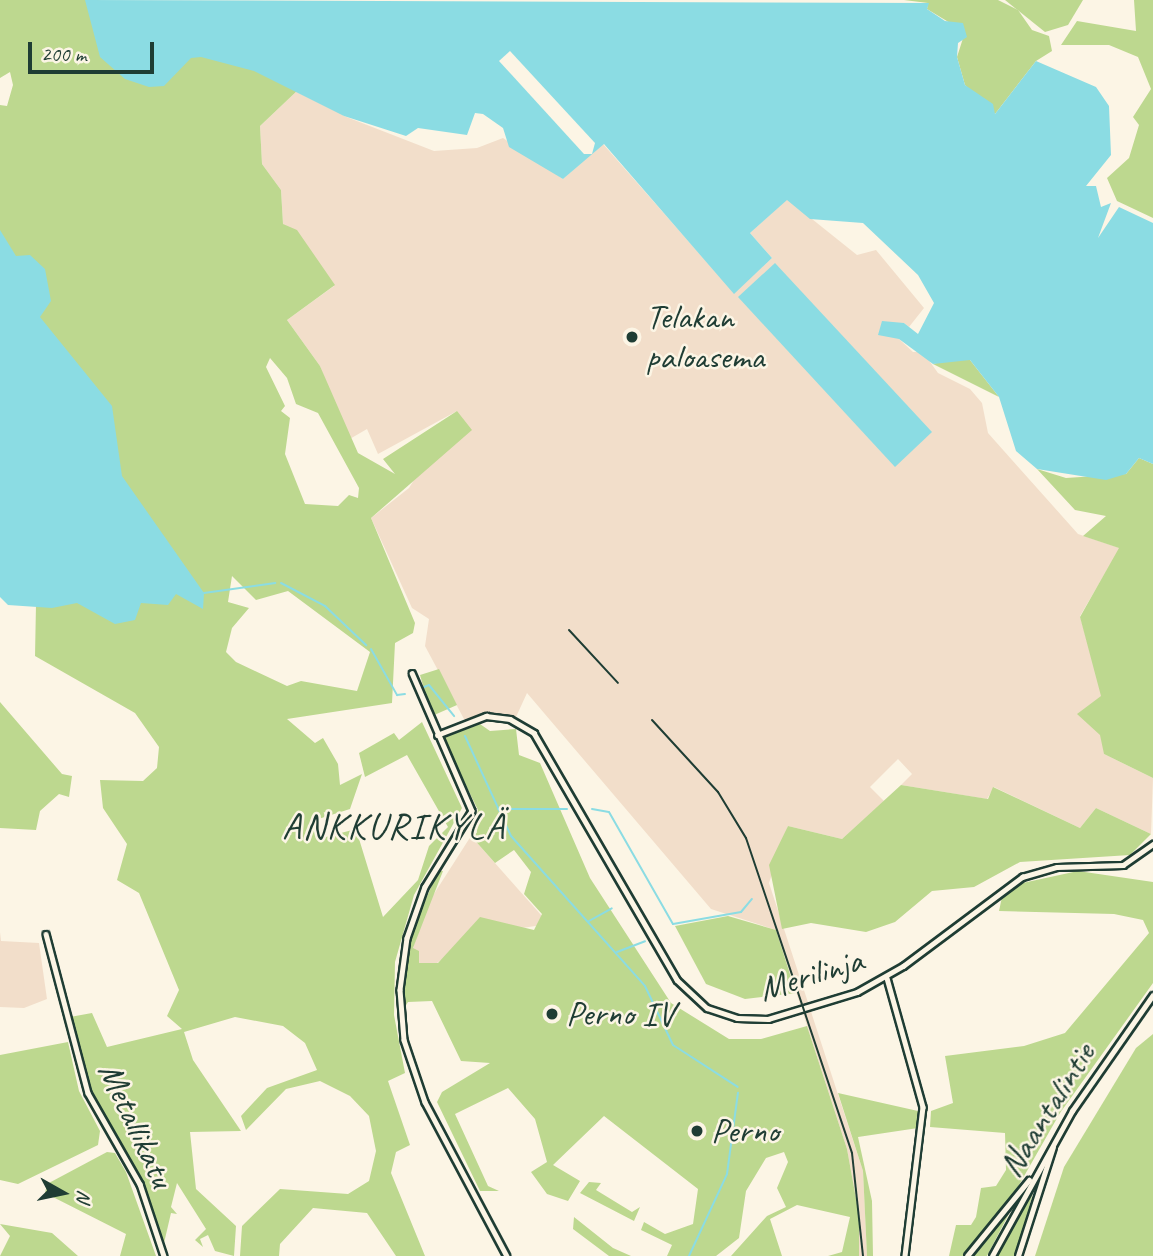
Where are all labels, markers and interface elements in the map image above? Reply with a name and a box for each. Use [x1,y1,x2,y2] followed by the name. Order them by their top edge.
[32,28,158,72] scale bar
[41,41,86,67] text: 200 m
[646,296,764,378] place label: Telakan paloasema
[624,329,640,345] marker: Telakan paloasema
[284,804,504,848] district label: ANKKURIKYLÄ
[754,939,868,1011] street label: Merilinja
[566,993,674,1035] place label: Perno IV
[544,1006,560,1022] marker: Perno IV
[990,1035,1104,1185] street label: Naantalintie
[89,1056,183,1194] street label: Metallikatu
[711,1110,779,1152] place label: Perno
[689,1123,705,1139] marker: Perno
[28,1158,98,1228] north arrow
[71,1189,97,1204] text: N

